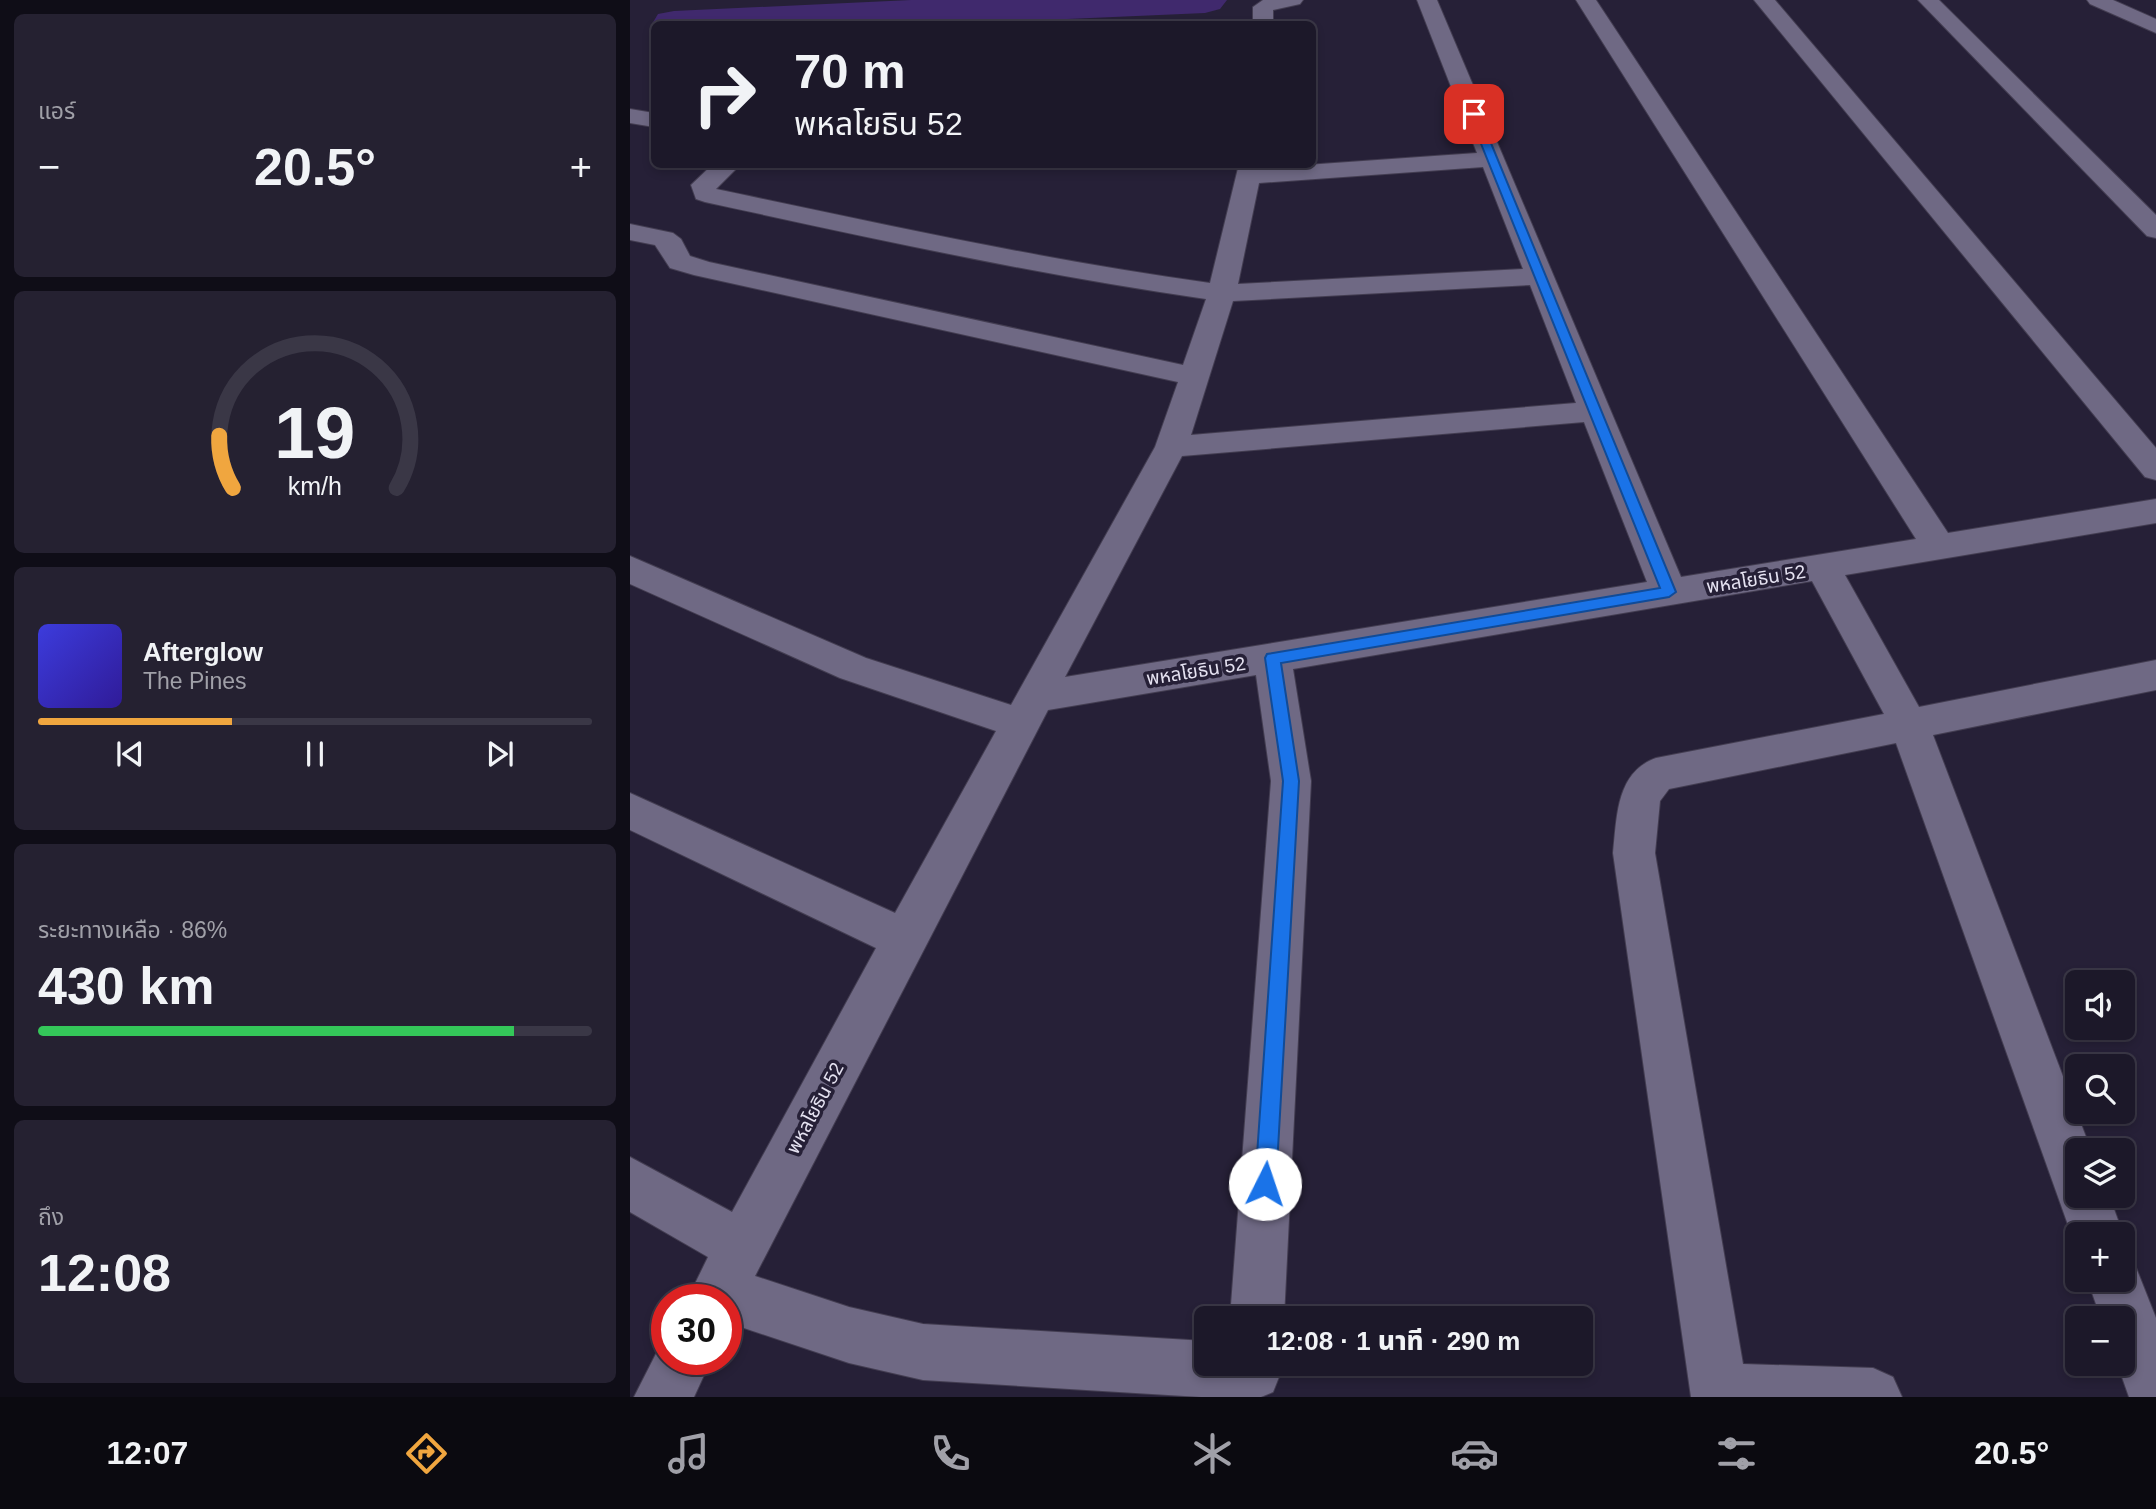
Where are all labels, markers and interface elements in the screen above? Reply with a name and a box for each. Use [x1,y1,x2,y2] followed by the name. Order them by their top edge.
[794,44,906,98] text: 70 m
[679,49,770,140] icon: right
[1444,84,1504,144] pin
[1455,95,1493,133] icon: arrive
[38,98,75,124] text: แอร์
[794,106,963,142] text: พหลโยธิน 52
[254,138,376,196] text: 20.5°
[38,146,60,188] text: −
[570,146,592,188] text: +
[275,392,355,473] text: 19
[288,472,342,500] text: km/h
[1705,561,1807,597] street label: พหลโยธิน 52
[143,637,263,667] text: Afterglow
[1145,653,1247,689] street label: พหลโยธิน 52
[143,668,247,694] text: The Pines
[111,735,149,773] icon: previous
[296,735,334,773] icon: pause
[481,735,519,773] icon: next
[38,917,227,943] text: ระยะทางเหลือ · 86%
[38,957,214,1015] text: 430 km
[2065,970,2135,1376] map controls
[2065,970,2135,1040] button: sound
[2065,1054,2135,1124] button: search
[782,1059,848,1157] street label: พหลโยธิน 52
[2065,1138,2135,1208] button: layers
[1228,1147,1302,1221] position arrow
[38,1204,64,1230] text: ถึง
[2065,1222,2135,1292] button: +
[38,1244,171,1302] text: 12:08
[651,1284,742,1375] speed limit sign: 30
[2065,1306,2135,1376] button: −
[1267,1326,1520,1356] text: 12:08 · 1 นาที · 290 m
[402,1429,451,1478] icon: directions
[664,1429,713,1478] icon: music
[926,1429,975,1478] icon: phone
[1188,1429,1237,1478] icon: climate
[1450,1429,1499,1478] icon: car
[1712,1429,1761,1478] icon: filters
[107,1435,188,1471] text: 12:07
[1974,1435,2049,1471] text: 20.5°

